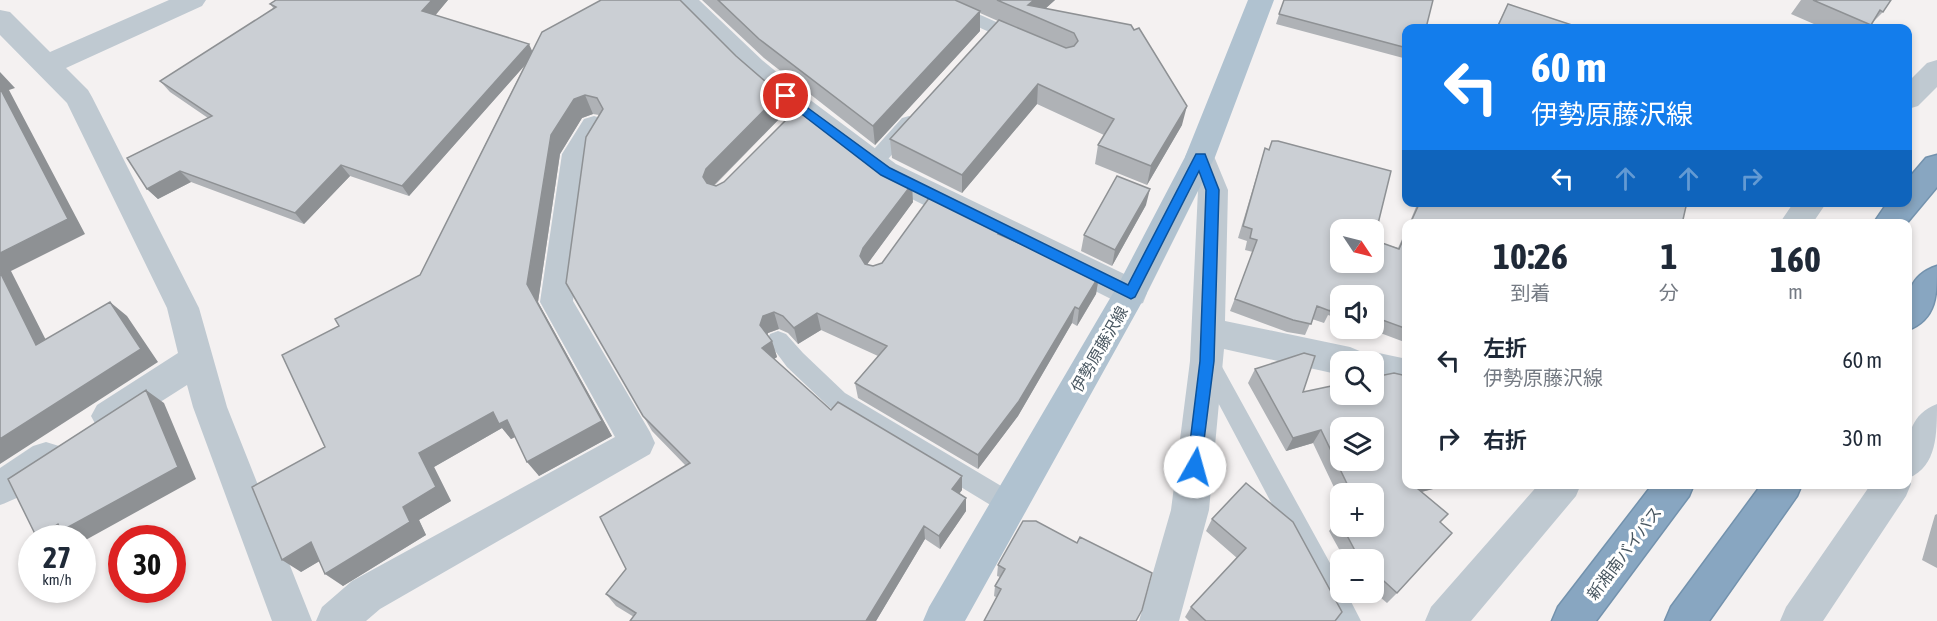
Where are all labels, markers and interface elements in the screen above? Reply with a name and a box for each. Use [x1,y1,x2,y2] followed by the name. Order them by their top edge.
[1531,43,1606,91] text: 60 m
[1432,48,1510,126] icon: left
[760,70,811,121] pin
[769,79,802,112] icon: arrive
[1531,99,1693,130] text: 伊勢原藤沢線
[1546,162,1579,195] icon: left
[1609,162,1642,195] icon: ahead
[1672,162,1705,195] icon: ahead
[1735,162,1768,195] icon: right
[1330,219,1384,273] north arrow
[1330,219,1384,603] map controls
[1493,235,1568,277] text: 10:26
[1661,235,1677,277] text: 1
[1770,238,1821,280] text: 160
[1788,280,1803,303] text: m
[1511,281,1551,304] text: 到着
[1659,281,1679,304] text: 分
[1330,285,1384,339] button: sound
[1067,303,1131,395] street label: 伊勢原藤沢線
[1483,335,1527,361] text: 左折
[1432,344,1465,377] icon: left
[1842,347,1882,373] text: 60 m
[1330,351,1384,405] button: search
[1483,366,1603,389] text: 伊勢原藤沢線
[1330,417,1384,471] button: layers
[1432,422,1465,455] icon: right
[1842,425,1882,451] text: 30 m
[1483,427,1527,453] text: 右折
[1163,435,1227,499] position arrow
[1330,483,1384,537] button: +
[1583,503,1665,603] street label: 新湘南バイパス
[108,525,186,603] speed limit sign: 30
[43,540,71,574] text: 27
[1330,549,1384,603] button: −
[42,571,72,588] text: km/h

